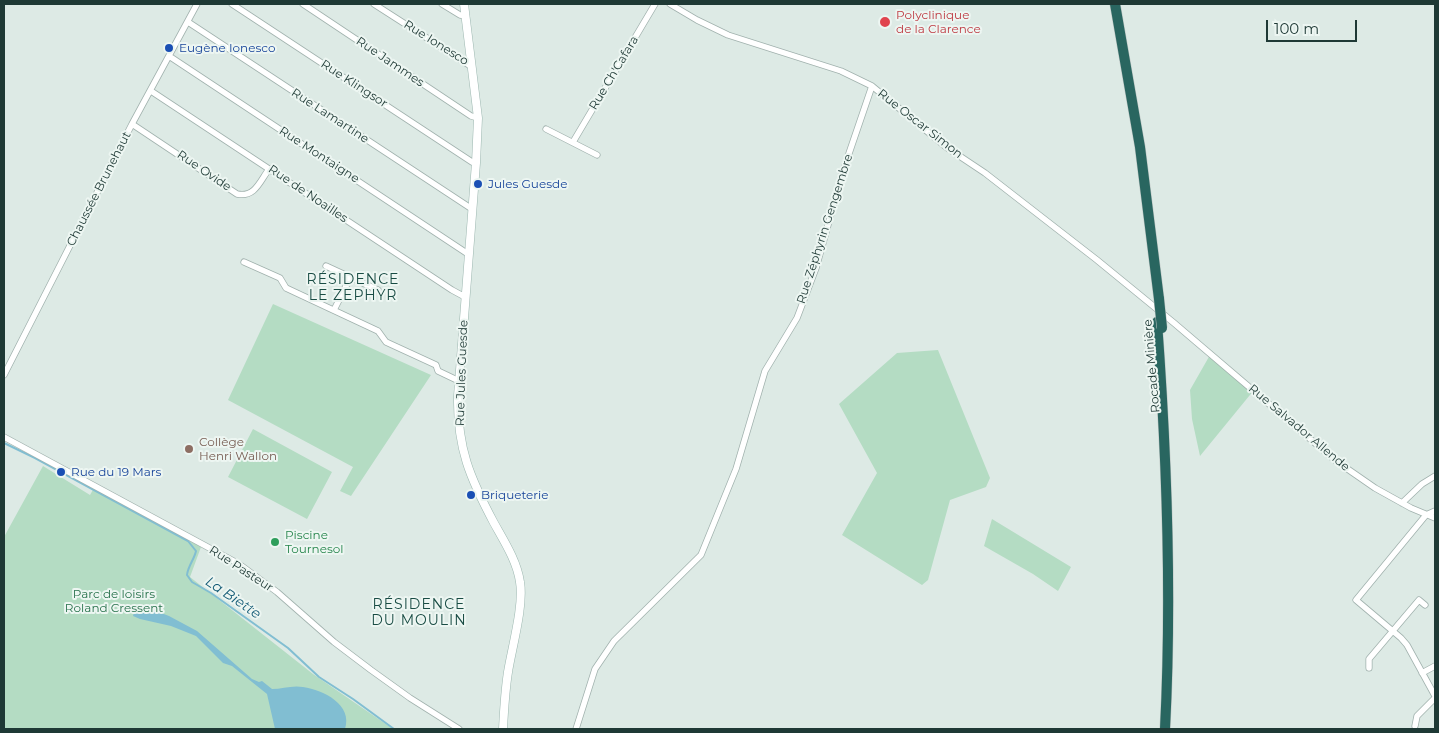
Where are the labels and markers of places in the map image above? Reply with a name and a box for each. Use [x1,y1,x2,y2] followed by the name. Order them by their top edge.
[896,8,981,36] place label: Polyclinique de la Clarence
[878,15,892,29] marker: Polyclinique de la Clarence
[179,41,276,55] place label: Eugène Ionesco
[163,42,175,54] marker: Eugène Ionesco
[488,177,567,191] place label: Jules Guesde
[472,178,484,190] marker: Jules Guesde
[199,435,277,463] place label: Collège Henri Wallon
[183,443,195,455] marker: Collège Henri Wallon
[71,465,161,479] place label: Rue du 19 Mars
[55,466,67,478] marker: Rue du 19 Mars
[481,488,549,502] place label: Briqueterie
[465,489,477,501] marker: Briqueterie
[285,528,344,556] place label: Piscine Tournesol
[269,536,281,548] marker: Piscine Tournesol

